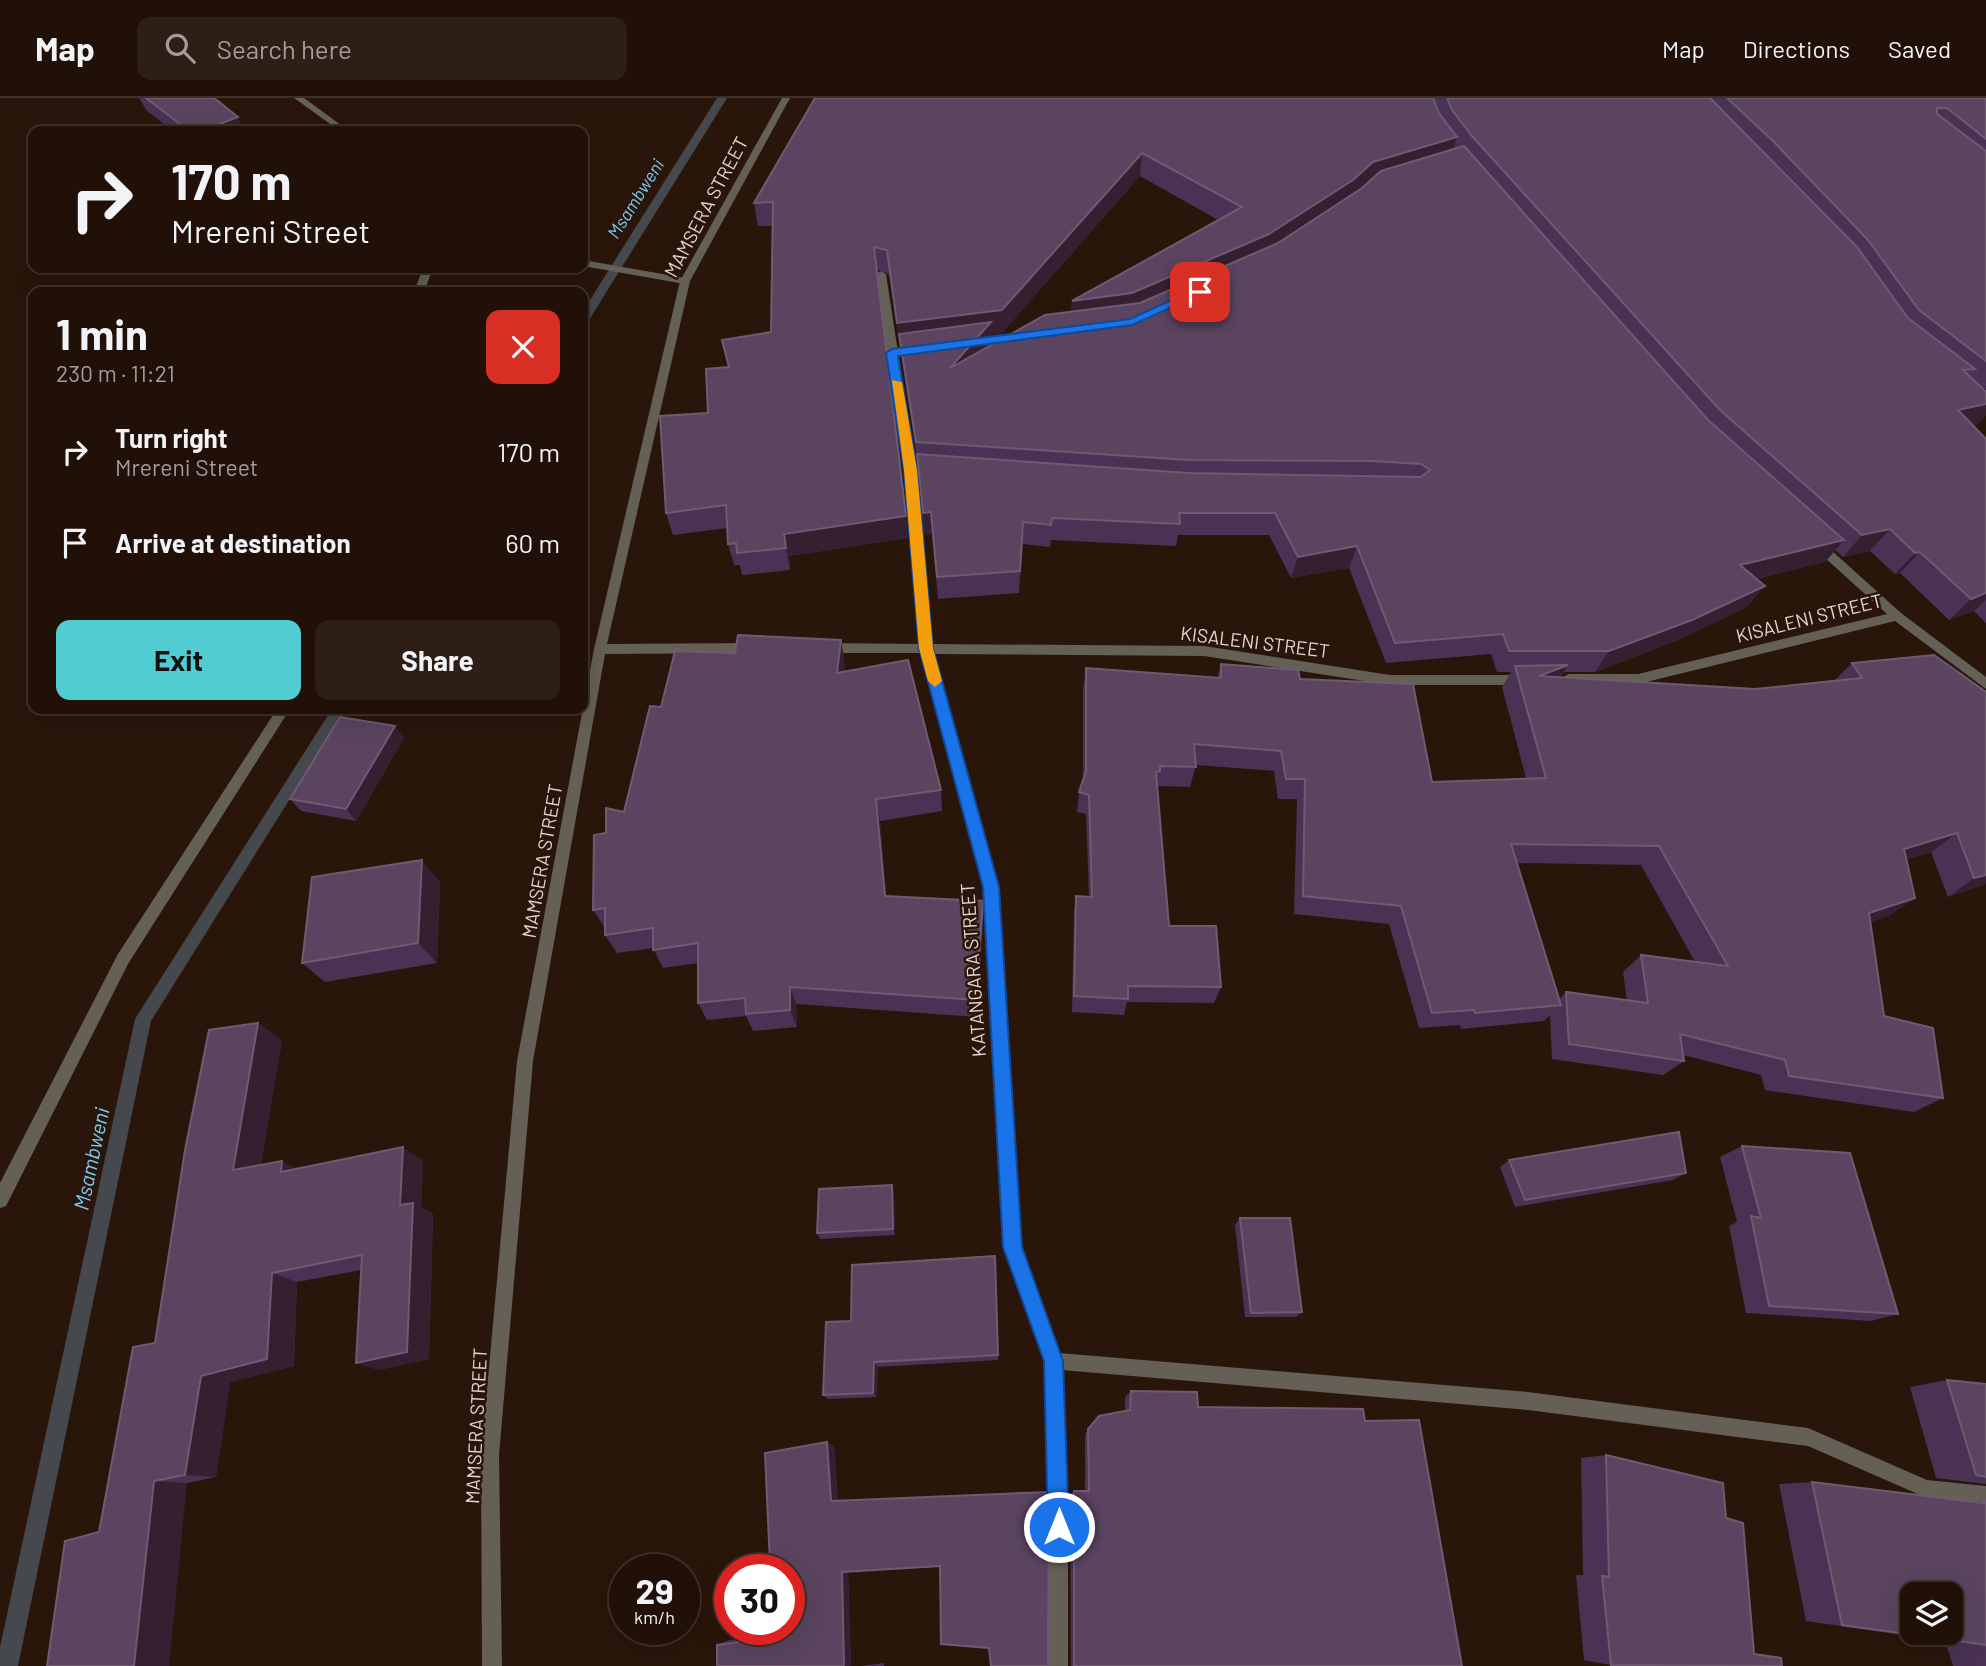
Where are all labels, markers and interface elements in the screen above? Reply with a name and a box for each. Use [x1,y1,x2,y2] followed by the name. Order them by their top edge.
[137,17,627,80] search box
[35,28,95,68] text: Map
[161,29,199,67] icon: search
[217,33,352,64] text: Search here
[1662,34,1705,63] text: Map
[1743,34,1850,63] text: Directions
[1888,34,1951,63] text: Saved
[659,133,752,281] street label: MAMSERA STREET
[171,151,291,210] text: 170 m
[56,154,147,245] icon: right
[602,154,669,242] water label: Msambweni
[171,211,370,249] text: Mrereni Street
[1170,262,1230,322] pin
[1181,273,1219,311] icon: arrive
[56,308,148,358] text: 1 min
[486,310,560,384] button: close
[56,359,175,387] text: 230 m · 11:21
[115,422,228,453] text: Turn right
[56,433,94,471] icon: right
[497,436,560,467] text: 170 m
[115,453,258,481] text: Mrereni Street
[56,524,94,562] icon: arrive
[115,527,351,558] text: Arrive at destination
[505,527,560,558] text: 60 m
[1733,588,1884,647] street label: KISALENI STREET
[56,620,301,700] button: Exit
[315,620,560,700] button: Share
[1179,621,1331,662] street label: KISALENI STREET
[517,782,566,940] street label: MAMSERA STREET
[955,882,990,1058] street label: KATANGARA STREET
[67,1104,114,1212] water label: Msambweni
[460,1348,491,1504] street label: MAMSERA STREET
[1022,1490,1096,1564] position arrow
[714,1554,805,1645] speed limit sign: 30
[635,1569,674,1611] text: 29
[1900,1582,1963,1645] map controls
[1900,1582,1963,1645] button: layers
[634,1606,675,1628] text: km/h

